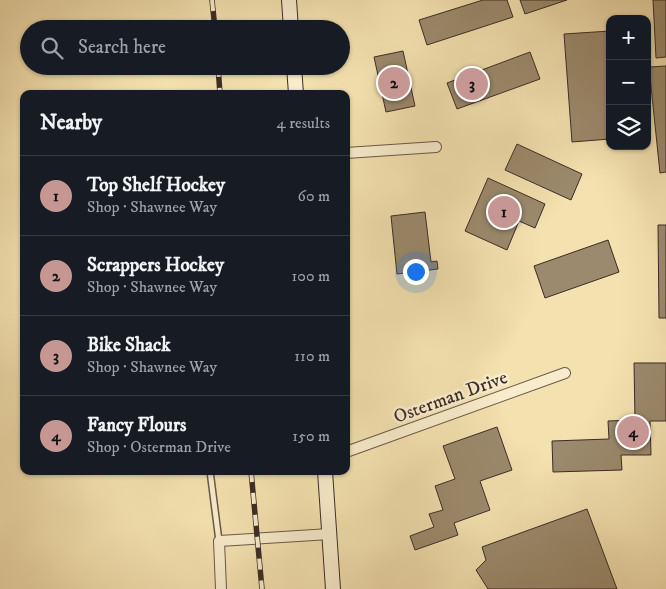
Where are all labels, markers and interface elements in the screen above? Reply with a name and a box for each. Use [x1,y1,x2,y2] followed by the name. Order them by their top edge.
[606,15,651,150] map controls
[606,15,651,60] button: +
[20,20,350,75] search box
[38,34,66,62] icon: search
[78,36,166,59] text: Search here
[606,60,651,105] button: −
[378,64,410,102] pin: 2
[456,65,488,103] pin: 3
[606,105,651,150] button: layers
[40,110,102,136] text: Nearby
[277,113,330,133] text: 4 results
[87,174,225,197] text: Top Shelf Hockey
[53,186,59,206] text: 1
[298,186,330,206] text: 60 m
[488,193,520,231] pin: 1
[87,197,217,217] text: Shop · Shawnee Way
[87,254,224,277] text: Scrappers Hockey
[403,259,429,285] your location
[52,266,60,286] text: 2
[292,266,330,286] text: 100 m
[87,277,217,297] text: Shop · Shawnee Way
[87,334,171,357] text: Bike Shack
[53,346,59,366] text: 3
[294,346,330,366] text: 110 m
[87,357,217,377] text: Shop · Shawnee Way
[390,366,511,429] street label: Osterman Drive
[617,413,649,451] pin: 4
[87,414,186,437] text: Fancy Flours
[51,426,61,446] text: 4
[292,426,330,446] text: 150 m
[87,437,231,457] text: Shop · Osterman Drive

